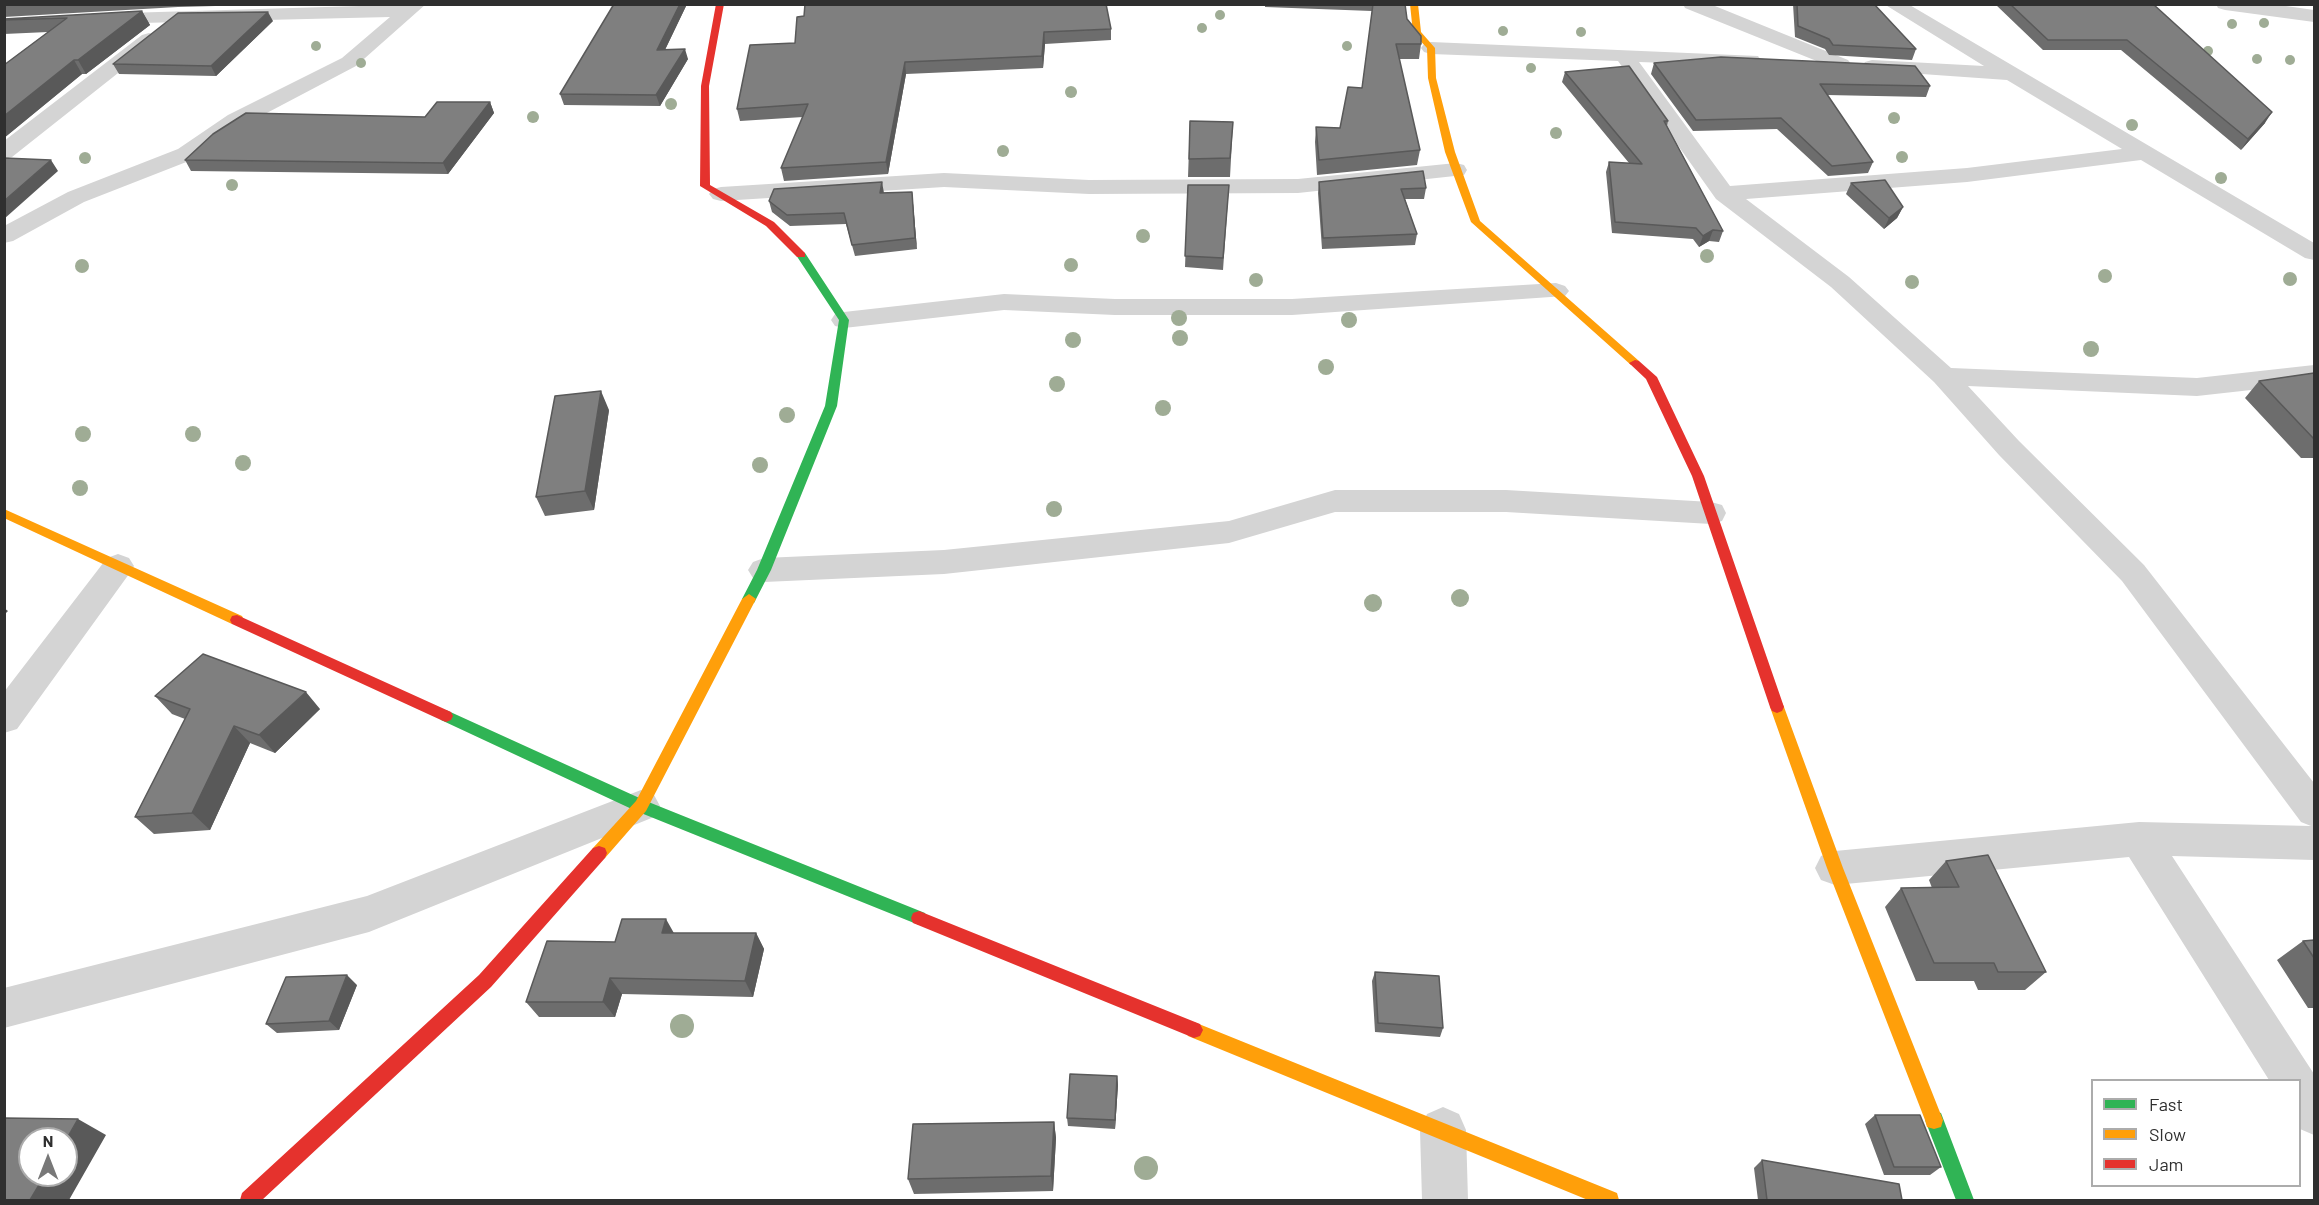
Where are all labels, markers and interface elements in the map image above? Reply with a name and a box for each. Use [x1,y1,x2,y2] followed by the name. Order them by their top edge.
[2091,1079,2301,1187] legend
[2149,1093,2183,1115] text: Fast
[2149,1123,2186,1145] text: Slow
[18,1127,78,1187] north arrow
[43,1131,53,1150] text: N
[2149,1153,2183,1175] text: Jam

